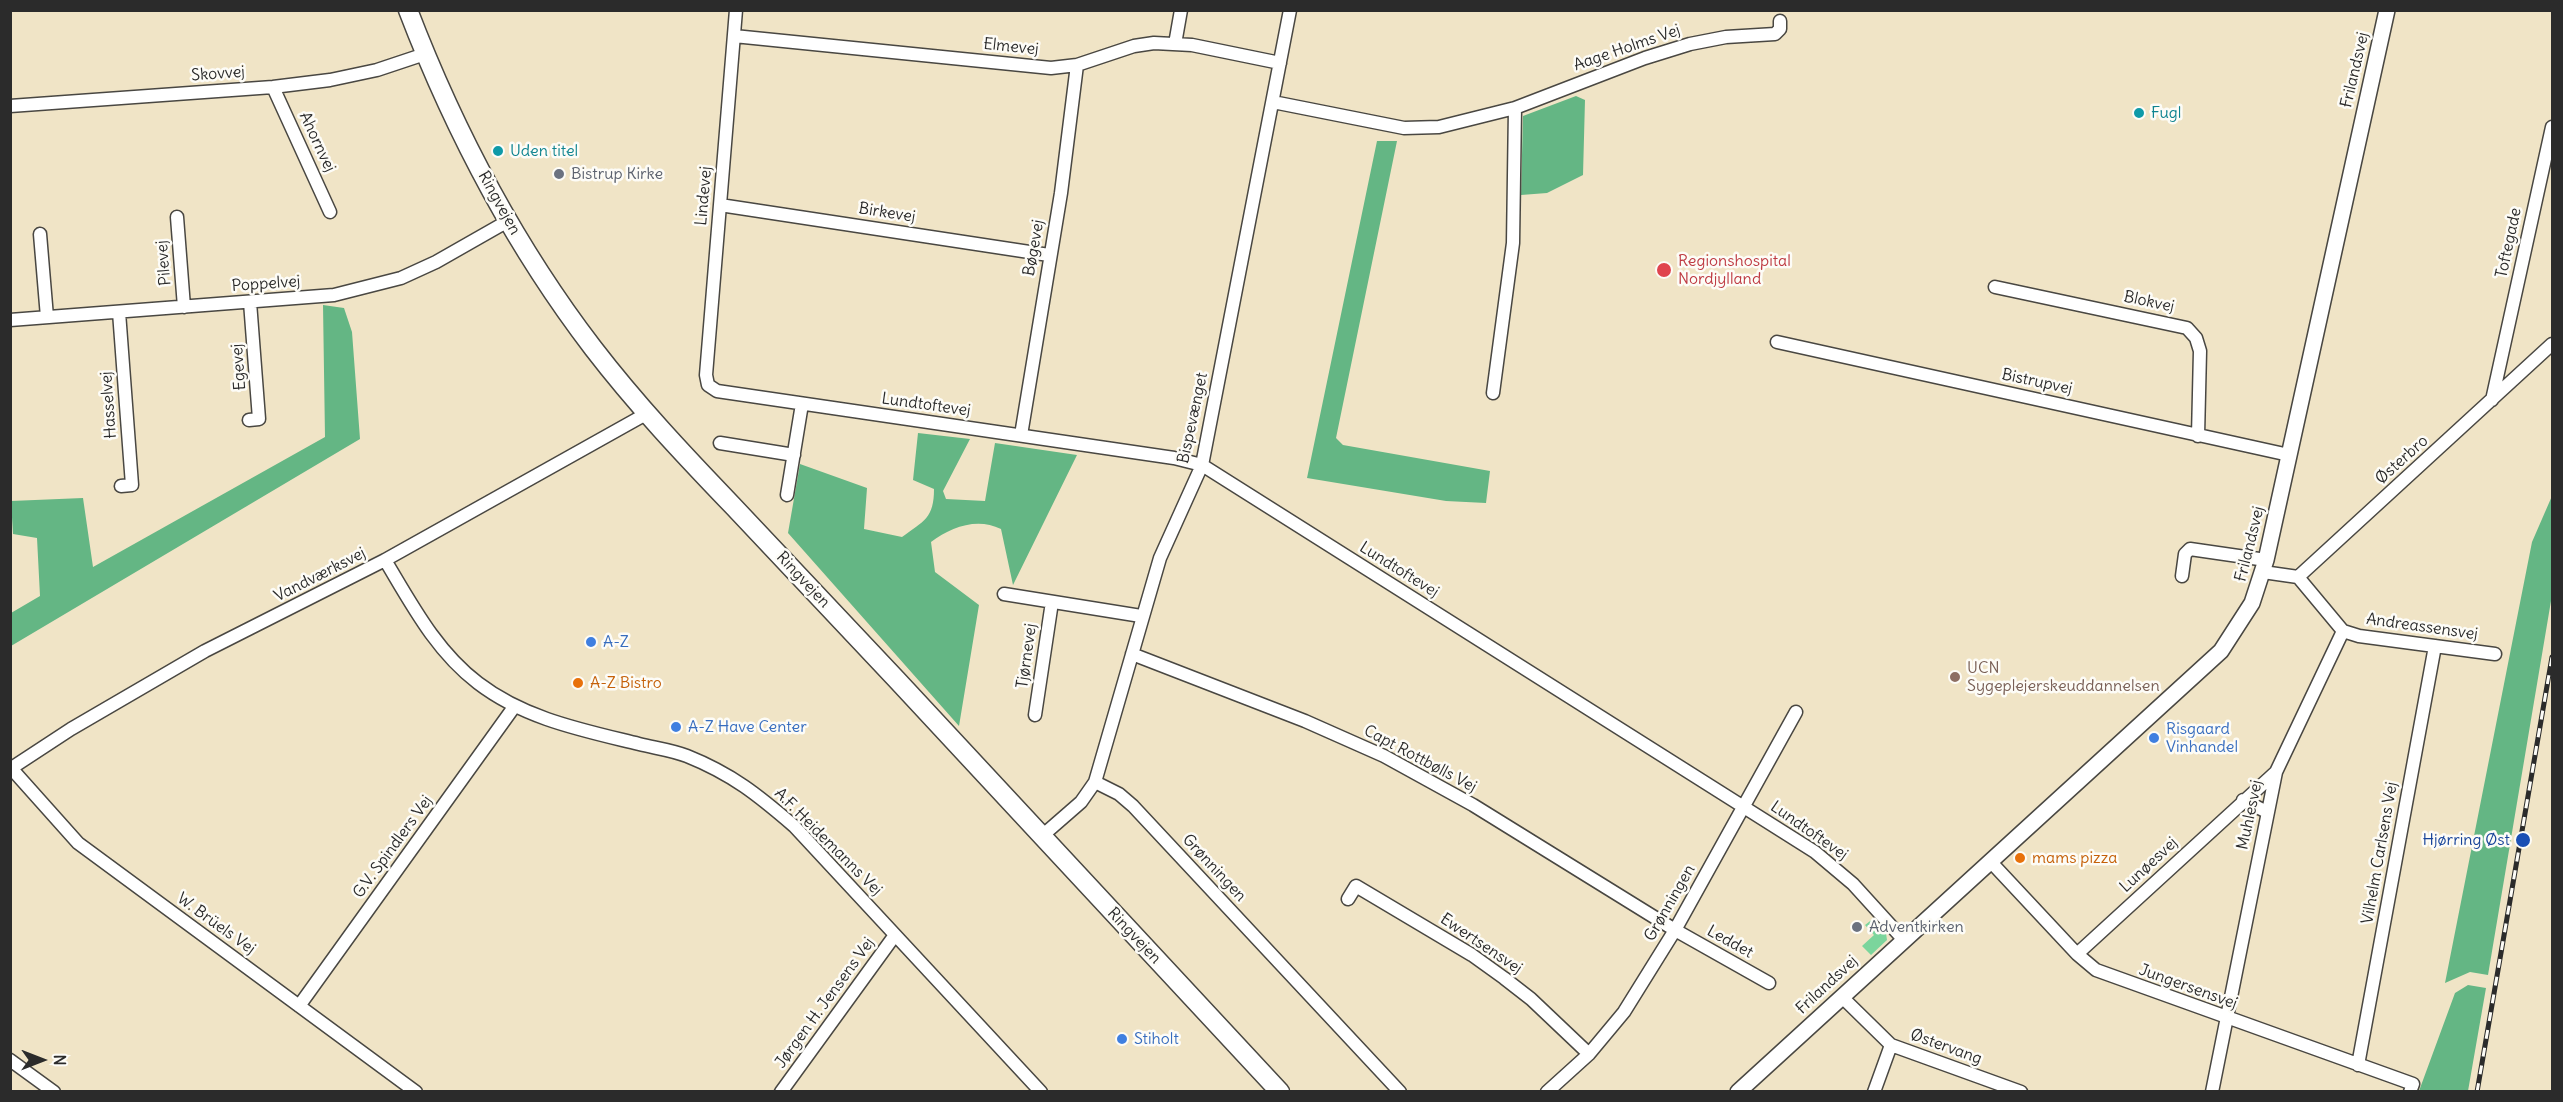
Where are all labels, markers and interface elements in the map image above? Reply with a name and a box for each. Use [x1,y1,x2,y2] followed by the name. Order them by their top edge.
[1571,21,1683,75] street label: Aage Holms Vej
[2337,30,2373,110] street label: Frilandsvej
[982,35,1040,59] street label: Elmevej
[191,63,245,85] street label: Skovvej
[2151,103,2181,123] place label: Fugl
[2132,106,2146,120] marker: Fugl
[295,109,339,175] street label: Ahornvej
[510,141,578,161] place label: Uden titel
[491,144,505,158] marker: Uden titel
[571,164,663,184] place label: Bistrup Kirke
[692,166,716,226] street label: Lindevej
[552,167,566,181] marker: Bistrup Kirke
[474,168,524,238] street label: Ringvejen
[857,199,917,227] street label: Birkevej
[2492,206,2526,280] street label: Toftegade
[1020,218,1048,278] street label: Bøgevej
[152,240,176,286] street label: Pilevej
[1678,251,1791,289] place label: Regionshospital Nordjylland
[1655,261,1673,279] marker: Regionshospital Nordjylland
[231,272,301,296] street label: Poppelvej
[2122,287,2176,317] street label: Blokvej
[228,343,250,391] street label: Egevej
[2000,365,2074,399] street label: Bistrupvej
[97,371,121,439] street label: Hasselvej
[1174,371,1212,465] street label: Bispevænget
[880,389,972,421] street label: Lundtoftevej
[2372,431,2432,489] street label: Østerbro
[2231,504,2269,584] street label: Frilandsvej
[1356,538,1442,602] street label: Lundtoftevej
[271,544,369,606] street label: Vandværksvej
[772,548,834,612] street label: Ringvejen
[2365,610,2479,644] street label: Andreassensvej
[1013,622,1041,690] street label: Tjørnevej
[603,632,629,652] place label: A-Z
[584,635,598,649] marker: A-Z
[1967,658,2160,696] place label: UCN Sygeplejerskeuddannelsen
[1948,670,1962,684] marker: UCN Sygeplejerskeuddannelsen
[590,673,662,693] place label: A-Z Bistro
[571,676,585,690] marker: A-Z Bistro
[688,717,807,737] place label: A-Z Have Center
[2166,719,2238,757] place label: Risgaard Vinhandel
[669,720,683,734] marker: A-Z Have Center
[1360,721,1480,797] street label: Capt Rottbølls Vej
[2147,731,2161,745] marker: Risgaard Vinhandel
[2233,778,2267,852] street label: Muhlesvej
[2358,780,2402,926] street label: Vilhelm Carlsens Vej
[770,784,886,900] street label: A.F. Heidemanns Vej
[349,792,437,902] street label: G.V. Spindlers Vej
[1767,797,1851,865] street label: Lundtoftevej
[1178,830,1250,906] street label: Grønningen
[2423,830,2510,850] place label: Hjørring Øst
[2514,831,2532,849] marker: Hjørring Øst
[2116,833,2182,897] street label: Lunøesvej
[2032,848,2117,868] place label: mams pizza
[2013,851,2027,865] marker: mams pizza
[1640,861,1700,945] street label: Grønningen
[173,889,259,959] street label: W. Brüels Vej
[1103,904,1165,968] street label: Ringvejen
[1436,910,1526,978] street label: Ewertsensvej
[1869,917,1964,937] place label: Adventkirken
[1850,920,1864,934] marker: Adventkirken
[1704,922,1756,962] street label: Leddet
[771,934,879,1072] street label: Jørgen H. Jensens Vej
[1792,952,1862,1018] street label: Frilandsvej
[2136,960,2240,1014] street label: Jungersensvej
[1908,1025,1984,1069] street label: Østervang
[1134,1029,1179,1049] place label: Stiholt
[12,1030,72,1090] north arrow
[1115,1032,1129,1046] marker: Stiholt
[50,1054,70,1066] text: N

